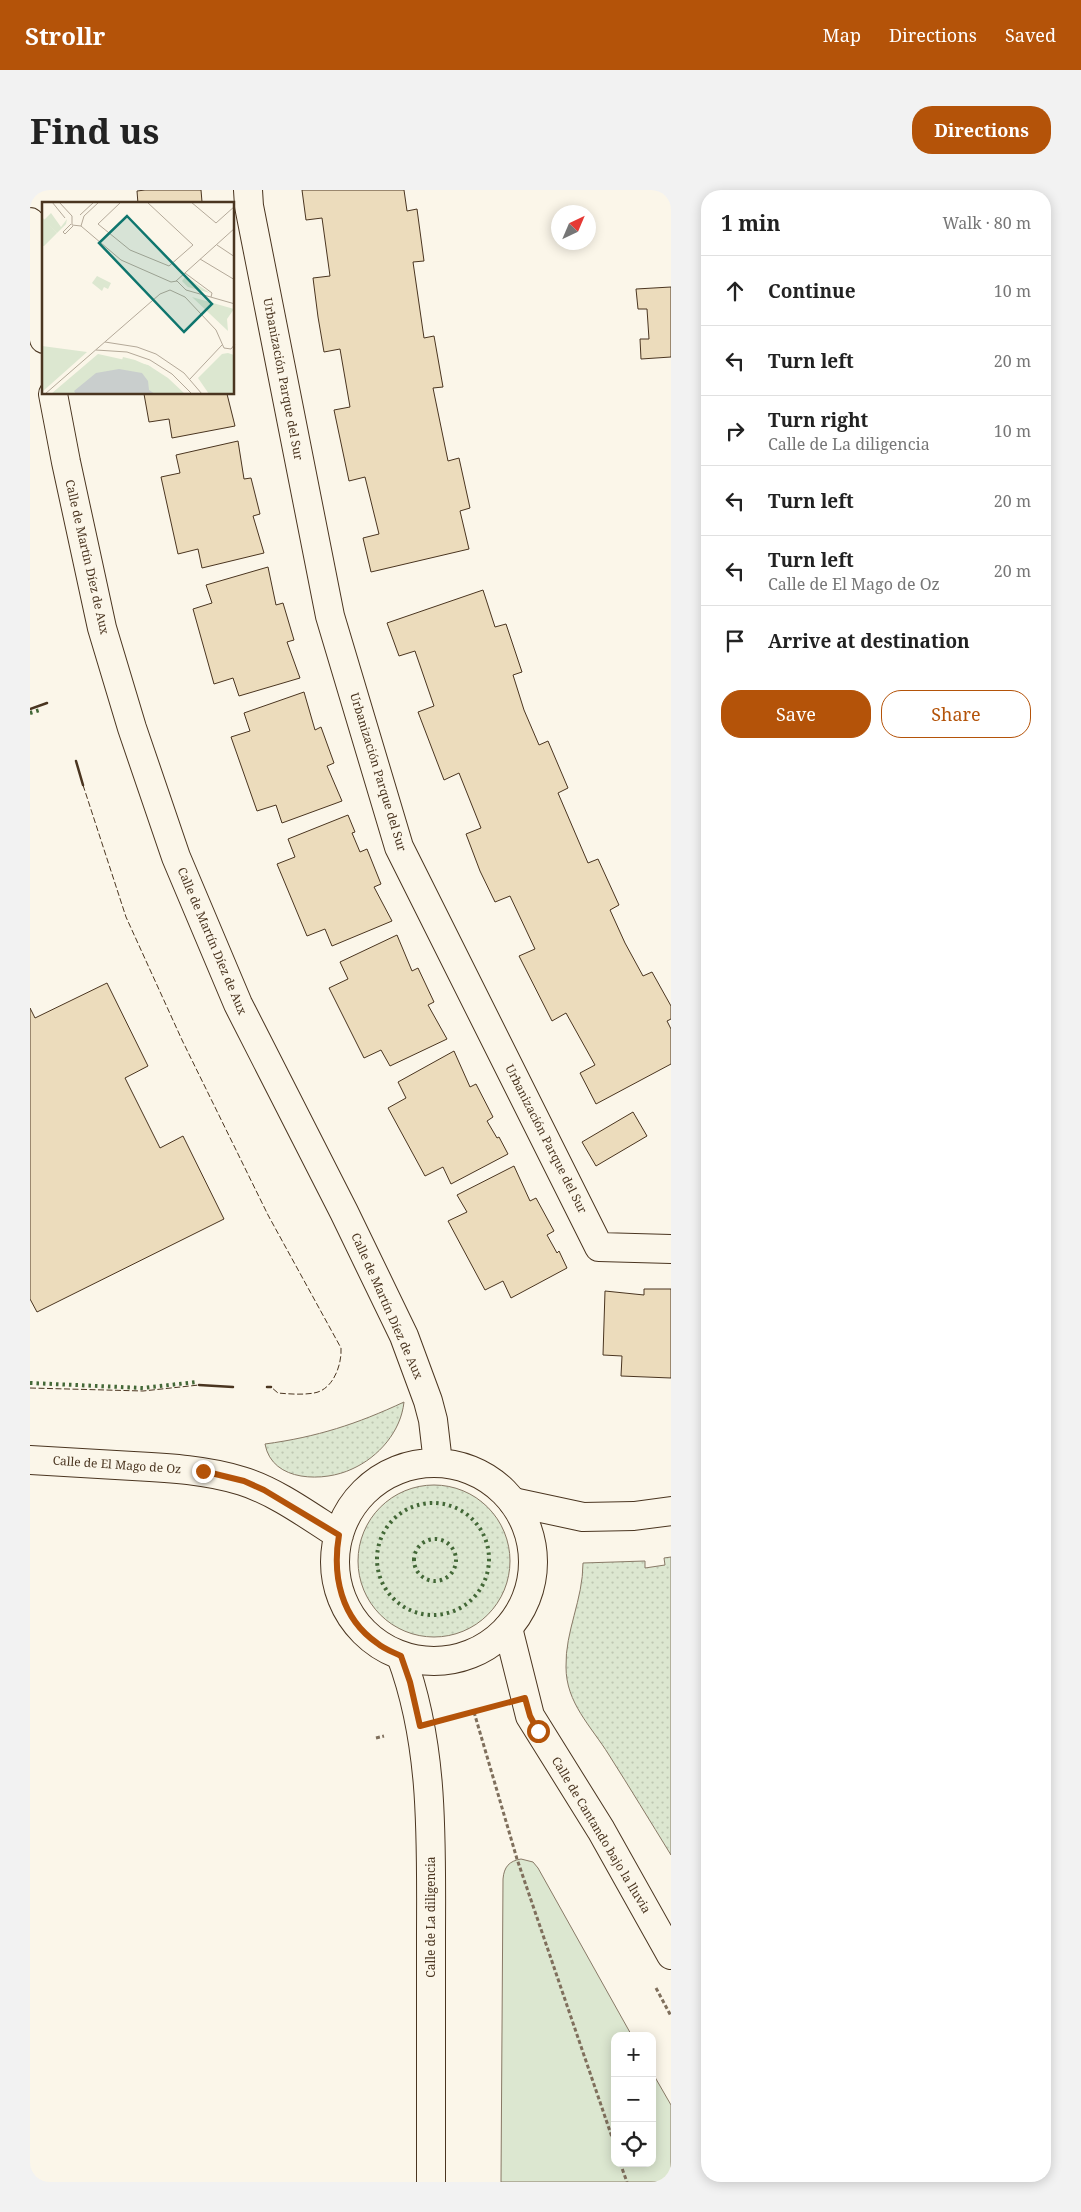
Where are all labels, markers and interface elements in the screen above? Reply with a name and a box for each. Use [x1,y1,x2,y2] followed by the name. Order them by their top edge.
[25,19,105,52] text: Strollr
[823,23,861,47] text: Map
[889,23,977,47] text: Directions
[1005,23,1056,47] text: Saved
[912,106,1051,154] button: Directions
[30,107,159,154] text: Find us
[42,202,235,395] inset map
[551,205,596,250] north arrow
[721,209,780,237] text: 1 min
[943,212,1031,234] text: Walk · 80 m
[721,277,749,305] icon: ahead
[768,278,856,304] text: Continue
[994,280,1031,302] text: 10 m
[259,296,308,462] street label: Urbanización Parque del Sur
[721,347,749,375] icon: left
[768,348,854,374] text: Turn left
[994,350,1031,372] text: 20 m
[768,407,868,433] text: Turn right
[721,417,749,445] icon: right
[994,420,1031,442] text: 10 m
[768,433,930,455] text: Calle de La diligencia
[61,478,114,636] street label: Calle de Martín Díez de Aux
[721,487,749,515] icon: left
[768,488,854,514] text: Turn left
[994,490,1031,512] text: 20 m
[768,547,854,573] text: Turn left
[721,557,749,585] icon: left
[994,560,1031,582] text: 20 m
[768,573,940,595] text: Calle de El Mago de Oz
[721,627,749,655] icon: arrive
[768,628,970,654] text: Arrive at destination
[346,690,411,854] street label: Urbanización Parque del Sur
[721,690,871,738] button: Save
[881,690,1031,738] button: Share
[174,865,251,1017] street label: Calle de Martín Díez de Aux
[501,1061,592,1216] street label: Urbanización Parque del Sur
[347,1230,427,1382] street label: Calle de Martín Díez de Aux
[52,1452,182,1477] street label: Calle de El Mago de Oz
[192,1460,215,1483] route end
[527,1720,550,1743] route start
[548,1753,655,1916] street label: Calle de Cantando bajo la lluvia
[422,1856,439,1978] street label: Calle de La diligencia
[611,2032,656,2167] map controls
[611,2032,656,2077] button: +
[611,2077,656,2122] button: −
[611,2122,656,2167] button: locate

